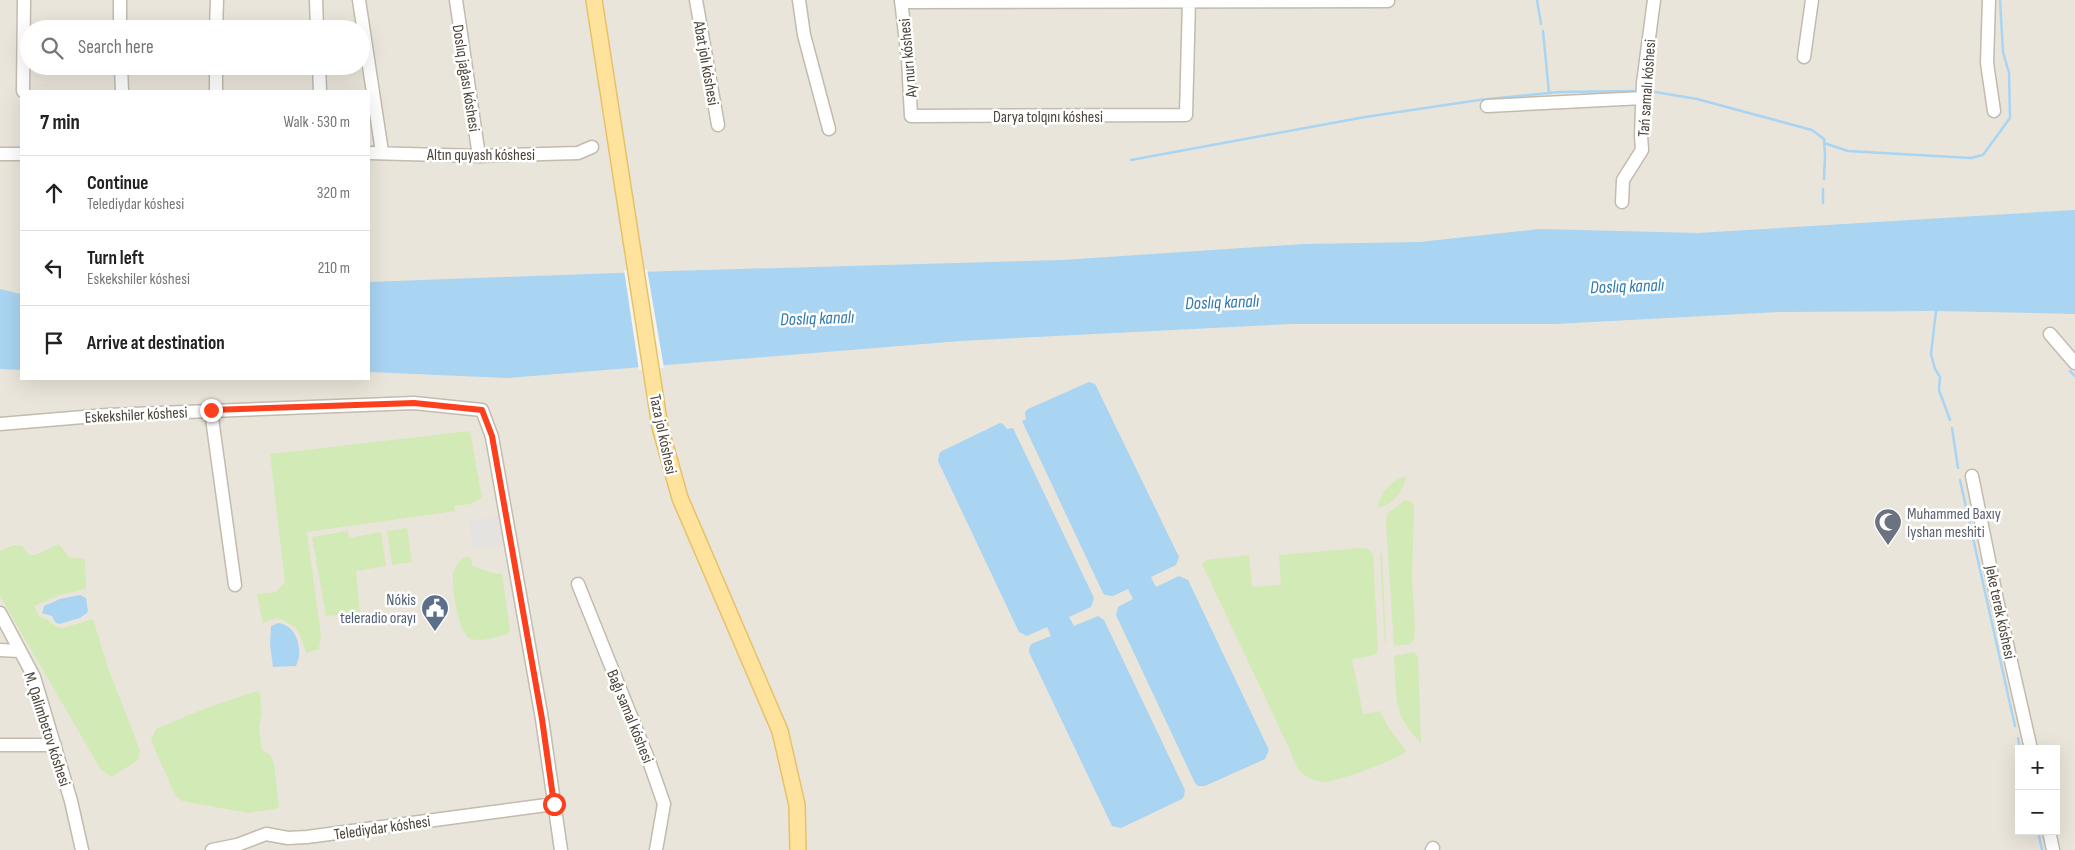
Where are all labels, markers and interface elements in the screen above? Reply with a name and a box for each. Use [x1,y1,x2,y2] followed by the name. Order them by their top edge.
[896,18,921,99] street label: Ay nurı kóshesi
[689,19,722,107] street label: Abat jolı kóshesi
[20,20,370,75] search box
[448,23,483,133] street label: Doslıq jaǵası kóshesi
[38,34,66,62] icon: search
[78,36,154,59] text: Search here
[1635,39,1660,138] street label: Tań samalı kóshesi
[993,108,1103,127] street label: Darya tolqını kóshesi
[40,110,80,135] text: 7 min
[283,113,350,132] text: Walk · 530 m
[426,146,535,165] street label: Altın quyash kóshesi
[87,172,148,195] text: Continue
[40,179,68,207] icon: ahead
[317,184,350,203] text: 320 m
[87,195,184,214] text: Telediydar kóshesi
[87,247,144,270] text: Turn left
[40,254,68,282] icon: left
[318,259,350,278] text: 210 m
[87,270,190,289] text: Eskekshiler kóshesi
[1590,275,1665,298] water label: Doslıq kanalı
[1185,291,1260,314] water label: Doslıq kanalı
[780,307,855,330] water label: Doslıq kanalı
[40,329,68,357] icon: arrive
[87,332,225,355] text: Arrive at destination
[645,393,680,476] street label: Taza jol kóshesi
[200,399,223,422] route end
[84,403,188,428] street label: Eskekshiler kóshesi
[1907,505,2001,542] place label: Muhammed Baxıy Iyshan meshiti
[1873,507,1903,546] mosque icon: Muhammed Baxıy Iyshan meshiti
[1980,563,2019,661] street label: Jeke terek kóshesi
[340,591,416,628] place label: Nókis teleradio orayı
[420,593,450,632] public building icon: Nókis teleradio orayı
[602,667,657,766] street label: Baǵı samal kóshesi
[19,670,74,789] street label: M. Qalimbetov kóshesi
[2015,745,2060,835] map controls
[2015,745,2060,790] button: +
[2015,790,2060,835] button: −
[543,793,566,816] route start
[333,812,432,845] street label: Telediydar kóshesi

